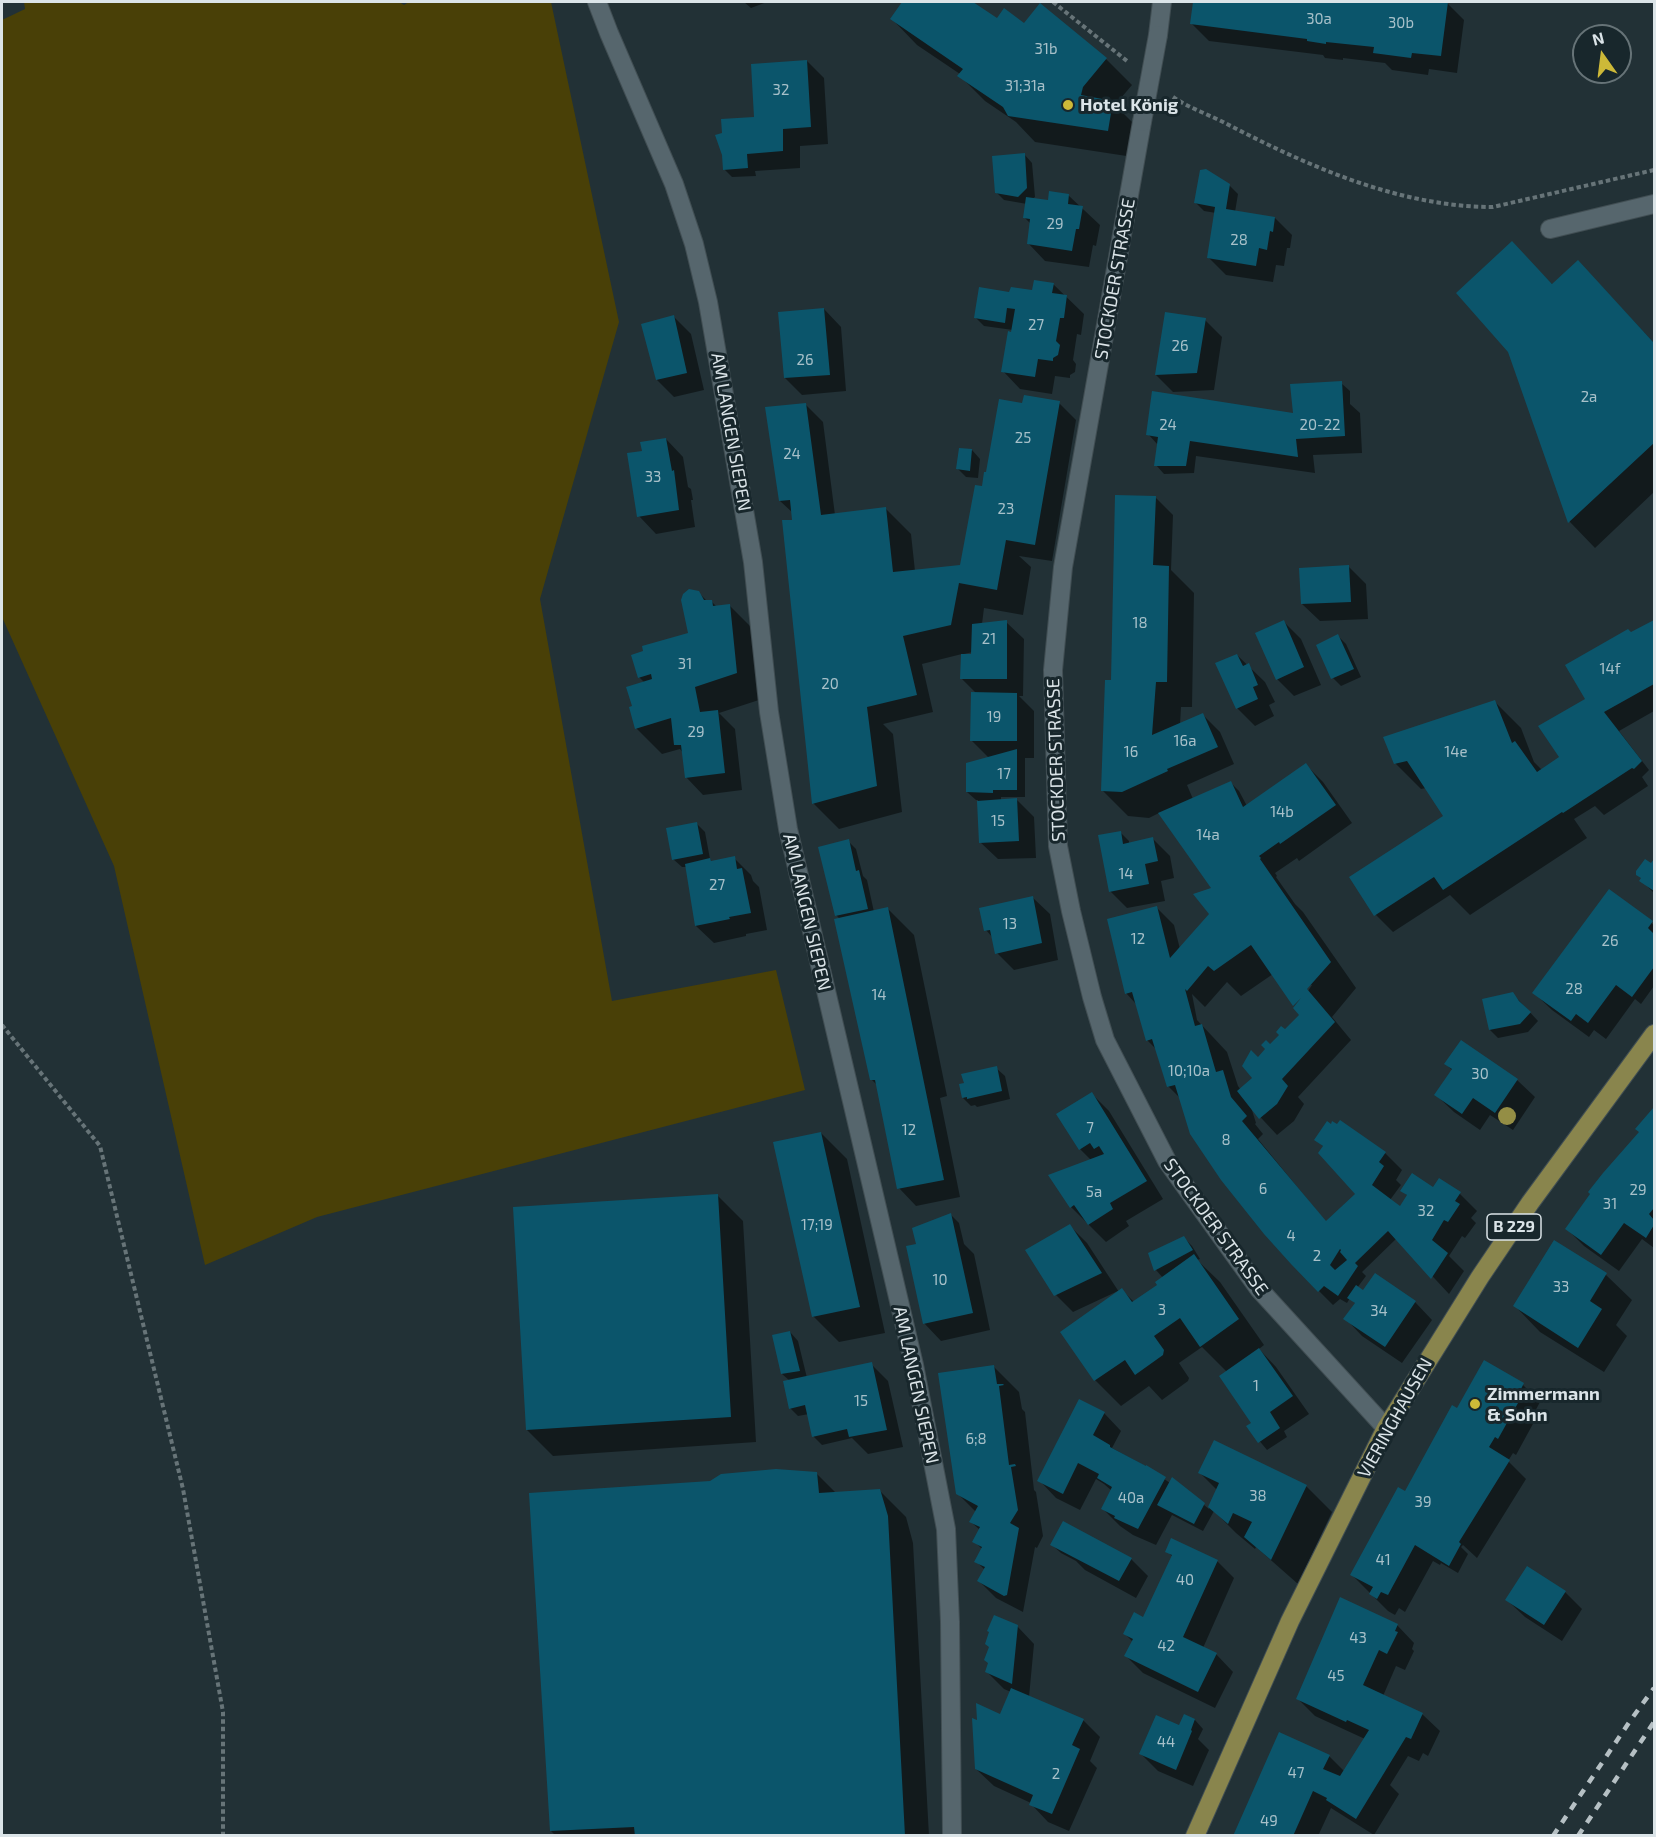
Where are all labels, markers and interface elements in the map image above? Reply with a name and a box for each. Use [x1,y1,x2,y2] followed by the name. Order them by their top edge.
[1306,10,1332,28] house number: 30a
[1388,14,1414,32] house number: 30b
[1572,24,1632,84] north arrow
[1590,27,1606,49] text: N
[1035,40,1057,58] house number: 31b
[1005,77,1045,95] house number: 31;31a
[773,81,789,99] house number: 32
[1080,94,1178,116] place label: Hotel König
[1061,98,1075,112] marker: Hotel König
[1090,197,1140,361] street label: STOCKDER STRASSE
[1046,215,1064,233] house number: 29
[1230,231,1248,249] house number: 28
[1028,316,1044,334] house number: 27
[1171,337,1189,355] house number: 26
[706,351,756,513] street label: AM LANGEN SIEPEN
[796,351,814,369] house number: 26
[1581,388,1597,406] house number: 2a
[1159,416,1177,434] house number: 24
[1299,416,1341,434] house number: 20-22
[1015,429,1031,447] house number: 25
[783,445,801,463] house number: 24
[645,468,661,486] house number: 33
[998,500,1014,518] house number: 23
[1132,614,1148,632] house number: 18
[982,630,996,648] house number: 21
[678,655,692,673] house number: 31
[1600,660,1620,678] house number: 14f
[821,675,839,693] house number: 20
[1042,678,1070,842] street label: STOCKDER STRASSE
[987,708,1001,726] house number: 19
[687,723,705,741] house number: 29
[1174,732,1196,750] house number: 16a
[1124,743,1138,761] house number: 16
[1444,743,1468,761] house number: 14e
[997,765,1011,783] house number: 17
[1270,803,1294,821] house number: 14b
[991,812,1005,830] house number: 15
[1196,826,1220,844] house number: 14a
[778,831,836,993] street label: AM LANGEN SIEPEN
[1118,865,1134,883] house number: 14
[709,876,725,894] house number: 27
[1003,915,1017,933] house number: 13
[1131,930,1145,948] house number: 12
[1601,932,1619,950] house number: 26
[1565,980,1583,998] house number: 28
[871,986,887,1004] house number: 14
[1168,1062,1210,1080] house number: 10;10a
[1471,1065,1489,1083] house number: 30
[1086,1119,1094,1137] house number: 7
[902,1121,916,1139] house number: 12
[1221,1131,1231,1149] house number: 8
[1159,1154,1273,1300] street label: STOCKDER STRASSE
[1259,1180,1267,1198] house number: 6
[1629,1181,1647,1199] house number: 29
[1086,1183,1102,1201] house number: 5a
[1603,1195,1617,1213] house number: 31
[1418,1202,1434,1220] house number: 32
[1487,1214,1541,1240] road number: B 229
[801,1216,833,1234] house number: 17;19
[1286,1227,1296,1245] house number: 4
[1313,1247,1321,1265] house number: 2
[932,1271,948,1289] house number: 10
[1553,1278,1569,1296] house number: 33
[1158,1301,1166,1319] house number: 3
[1370,1302,1388,1320] house number: 34
[889,1304,943,1466] street label: AM LANGEN SIEPEN
[1353,1354,1437,1482] street label: VIERINGHAUSEN
[1253,1377,1259,1395] house number: 1
[1487,1383,1600,1426] place label: Zimmermann & Sohn
[854,1392,868,1410] house number: 15
[1468,1397,1482,1411] marker: Zimmermann & Sohn
[965,1430,987,1448] house number: 6;8
[1249,1487,1267,1505] house number: 38
[1118,1489,1144,1507] house number: 40a
[1415,1493,1431,1511] house number: 39
[1375,1551,1391,1569] house number: 41
[1176,1571,1194,1589] house number: 40
[1349,1629,1367,1647] house number: 43
[1157,1637,1175,1655] house number: 42
[1327,1667,1345,1685] house number: 45
[1157,1733,1175,1751] house number: 44
[1288,1764,1304,1782] house number: 47
[1052,1765,1060,1783] house number: 2
[1260,1812,1278,1830] house number: 49

